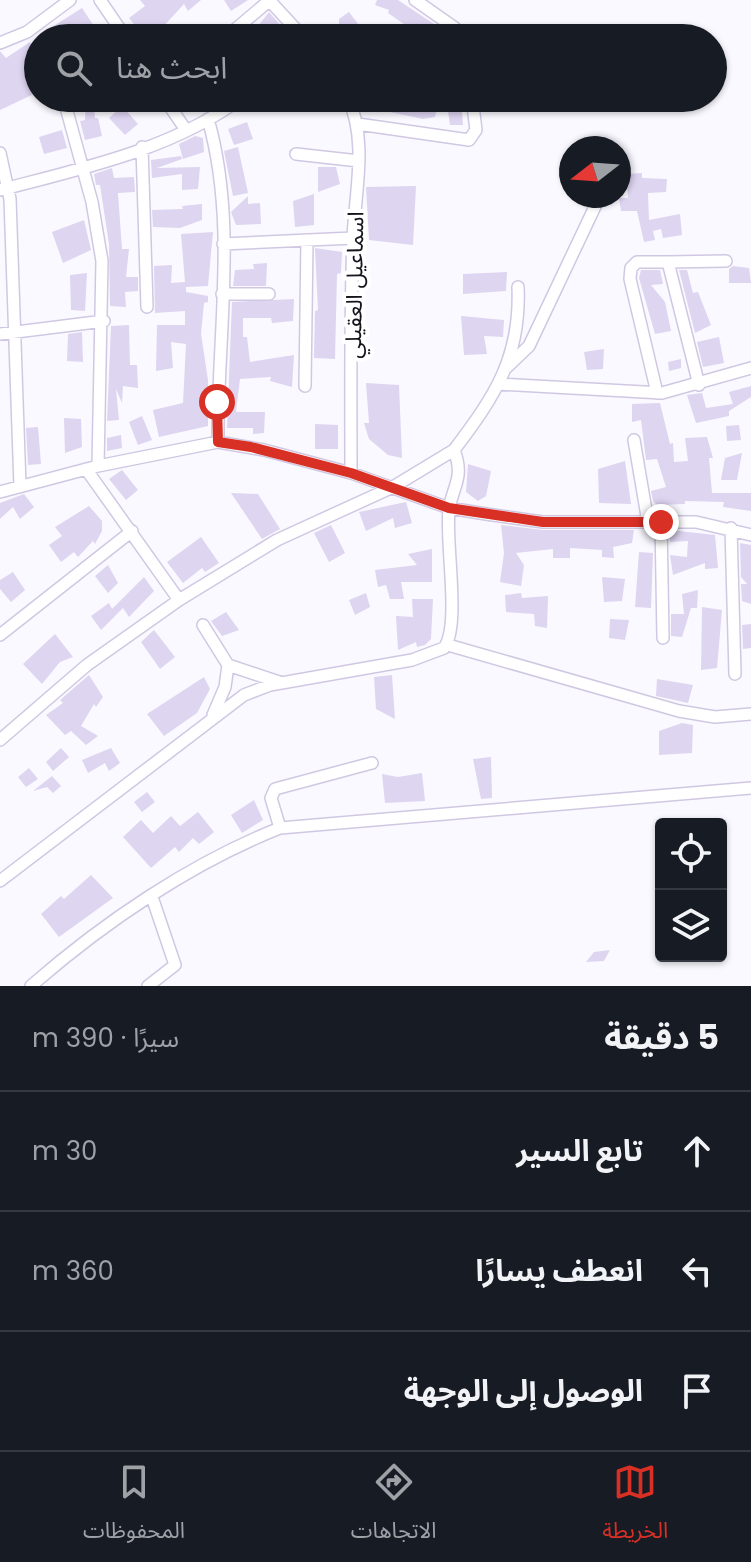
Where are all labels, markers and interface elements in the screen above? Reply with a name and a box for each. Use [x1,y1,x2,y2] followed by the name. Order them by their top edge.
[24,24,727,112] search box
[52,46,96,90] icon: search
[116,46,227,89] text: ابحث هنا
[559,136,631,208] north arrow
[338,211,372,359] street label: اسماعيل العقيلي
[199,384,235,420] route start
[643,504,679,540] route end
[655,818,727,962] map controls
[655,818,727,890] button: locate
[655,890,727,962] button: layers
[604,1013,719,1061] text: 5 دقيقة
[32,1020,179,1056] text: سيرًا · 390 m
[516,1129,643,1172] text: تابع السير
[675,1129,719,1173] icon: ahead
[32,1133,97,1169] text: 30 m
[475,1249,643,1292] text: انعطف يسارًا
[675,1249,719,1293] icon: left
[32,1253,114,1289] text: 360 m
[404,1369,643,1412] text: الوصول إلى الوجهة
[675,1369,719,1413] icon: arrive
[83,1460,185,1554] tab: المحفوظات
[351,1460,437,1554] tab: الاتجاهات
[602,1460,668,1554] tab: الخريطة

